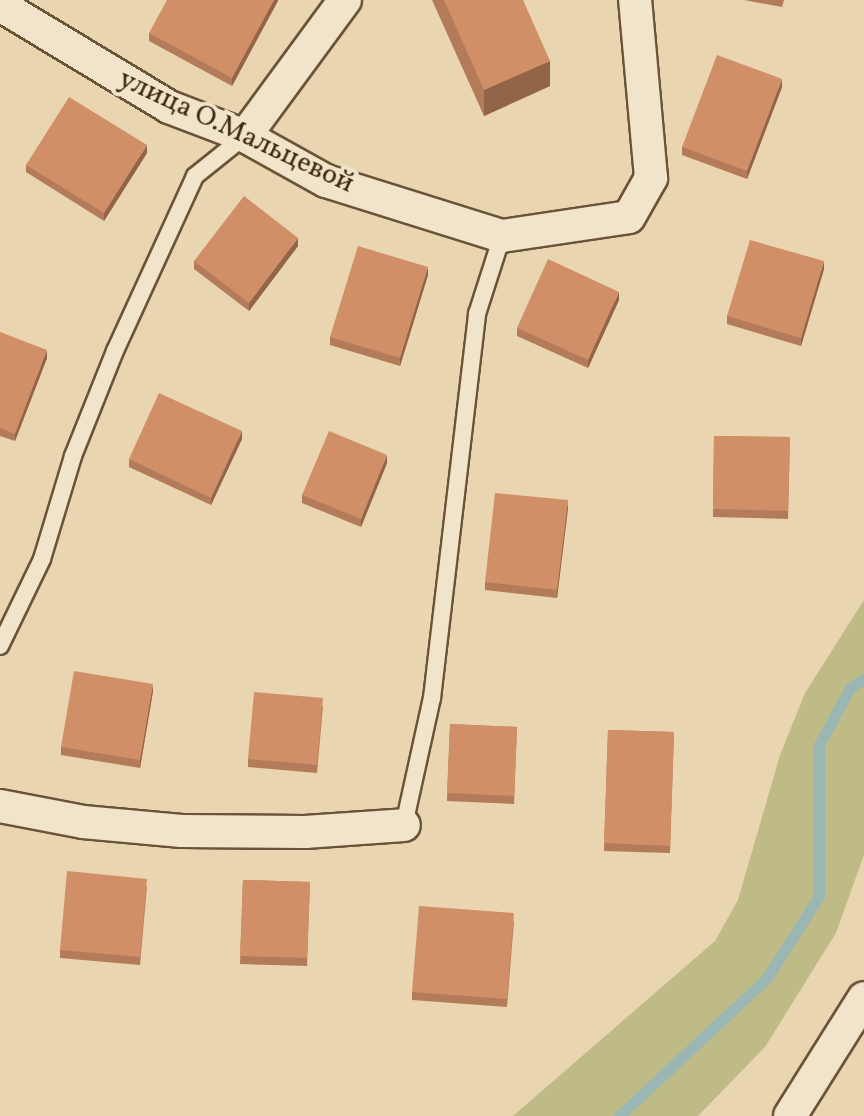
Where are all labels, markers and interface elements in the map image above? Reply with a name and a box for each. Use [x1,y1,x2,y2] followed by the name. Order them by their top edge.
[113,63,359,201] street label: улица О.Мальцевой

